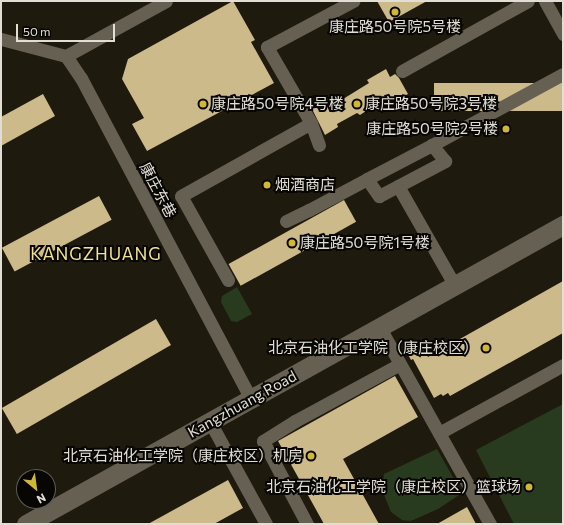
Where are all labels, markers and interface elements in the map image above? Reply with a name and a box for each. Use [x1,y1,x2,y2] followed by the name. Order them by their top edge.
[390,7,400,17] marker: 康庄路50号院5号楼
[18,16,117,42] scale bar
[329,18,461,36] place label: 康庄路50号院5号楼
[23,24,51,38] text: 50 m
[211,95,343,113] place label: 康庄路50号院4号楼
[365,95,497,113] place label: 康庄路50号院3号楼
[198,99,208,109] marker: 康庄路50号院4号楼
[352,99,362,109] marker: 康庄路50号院3号楼
[366,120,498,138] place label: 康庄路50号院2号楼
[501,124,511,134] marker: 康庄路50号院2号楼
[136,159,180,221] street label: 康庄东巷
[275,176,335,194] place label: 烟酒商店
[262,180,272,190] marker: 烟酒商店
[300,234,430,252] place label: 康庄路50号院1号楼
[287,238,297,248] marker: 康庄路50号院1号楼
[30,244,162,264] district label: KANGZHUANG
[268,339,478,357] place label: 北京石油化工学院（康庄校区）
[481,343,491,353] marker: 北京石油化工学院（康庄校区）
[184,367,300,441] street label: Kangzhuang Road
[63,447,303,465] place label: 北京石油化工学院（康庄校区）机房
[306,451,316,461] marker: 北京石油化工学院（康庄校区）机房
[16,469,56,509] north arrow
[266,478,521,496] place label: 北京石油化工学院（康庄校区）篮球场
[524,482,534,492] marker: 北京石油化工学院（康庄校区）篮球场
[35,491,48,507] text: N

